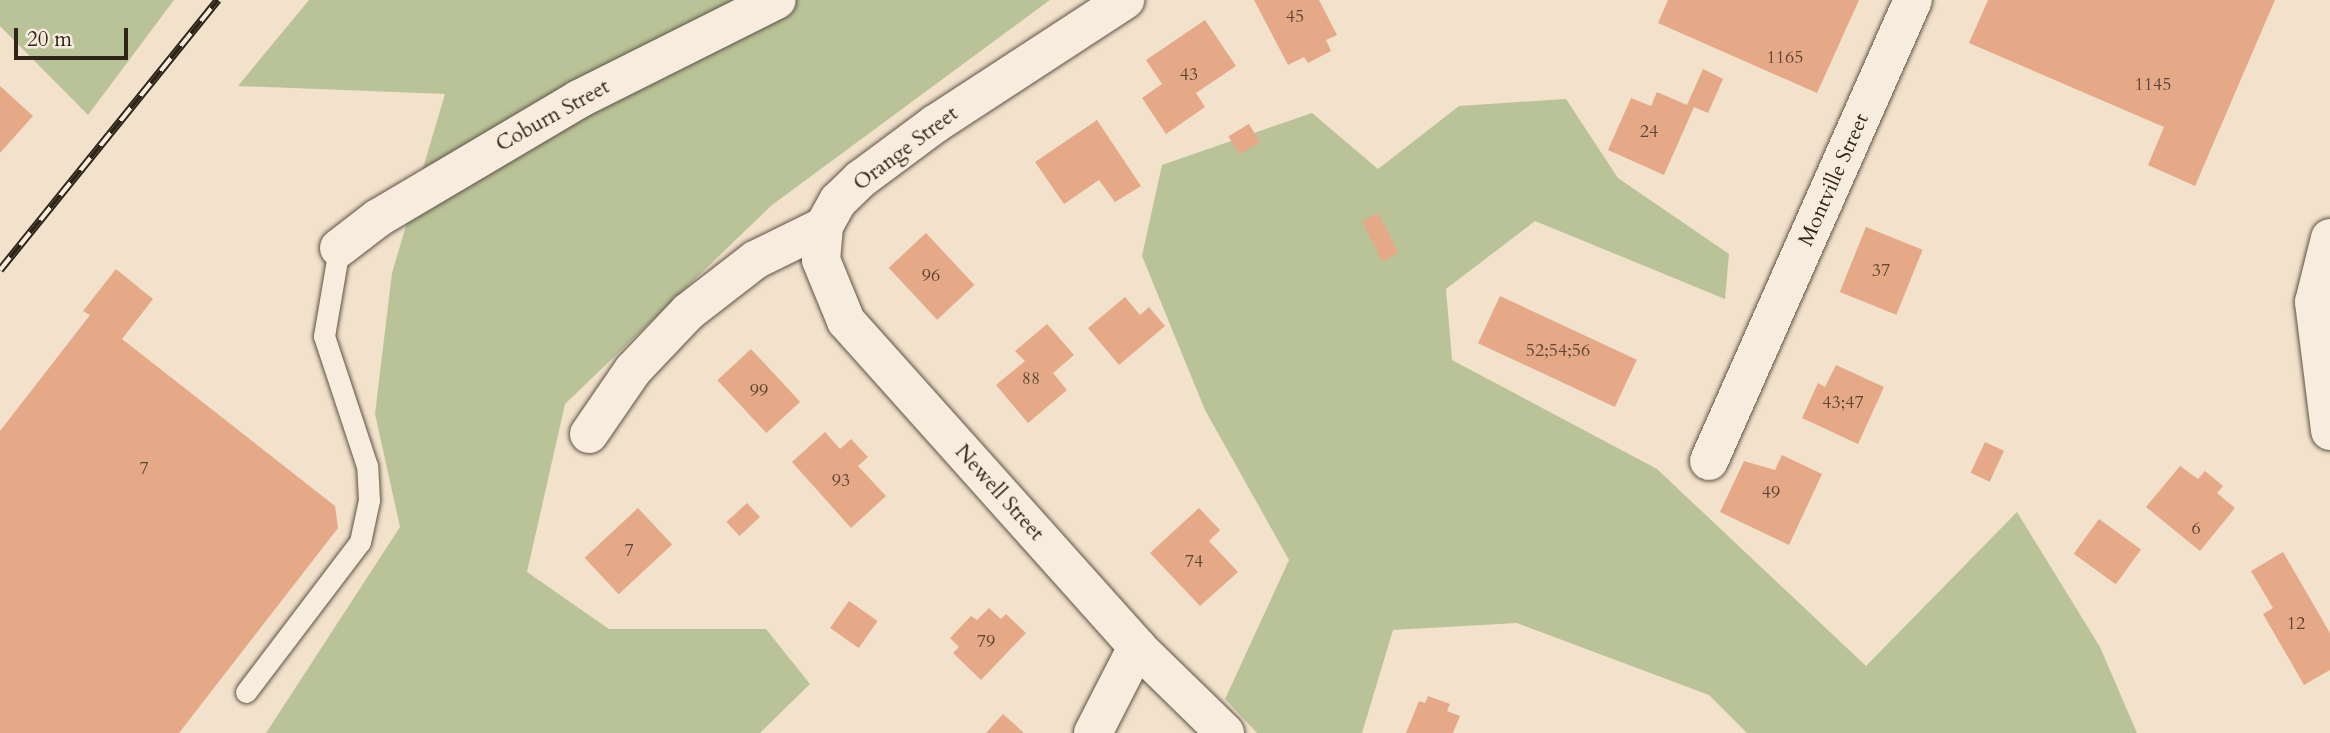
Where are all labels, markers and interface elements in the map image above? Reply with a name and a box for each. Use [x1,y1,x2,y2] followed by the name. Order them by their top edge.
[1286,6,1304,28] house number: 45
[18,14,131,58] scale bar
[27,25,72,54] text: 20 m
[1767,47,1803,69] house number: 1165
[1180,64,1198,86] house number: 43
[492,74,614,158] street label: Coburn Street
[2135,74,2171,96] house number: 1145
[849,102,963,196] street label: Orange Street
[1793,110,1875,250] street label: Montville Street
[1640,121,1658,143] house number: 24
[1872,260,1890,282] house number: 37
[922,265,940,287] house number: 96
[1526,340,1590,362] house number: 52;54;56
[1022,368,1040,390] house number: 88
[750,380,768,402] house number: 99
[1822,392,1864,414] house number: 43;47
[949,440,1049,546] street label: Newell Street
[139,458,149,480] house number: 7
[832,470,850,492] house number: 93
[1762,482,1780,504] house number: 49
[2191,518,2201,540] house number: 6
[624,540,634,562] house number: 7
[1185,551,1203,573] house number: 74
[2287,613,2305,635] house number: 12
[977,631,995,653] house number: 79

